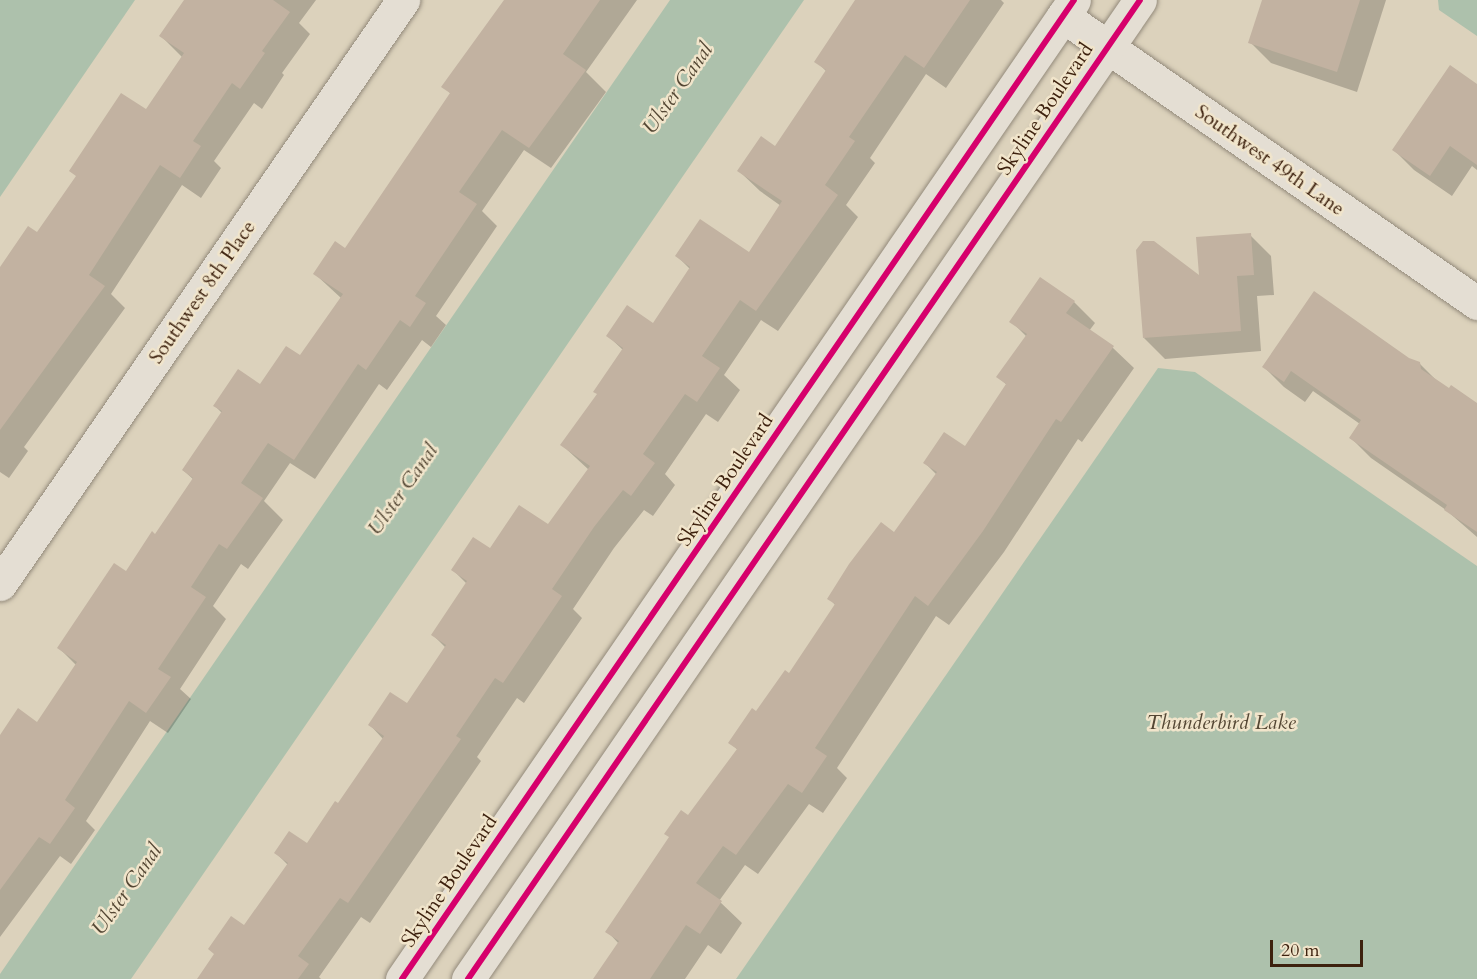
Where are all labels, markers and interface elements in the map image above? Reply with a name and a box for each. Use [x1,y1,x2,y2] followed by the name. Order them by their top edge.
[637,38,719,140] water label: Ulster Canal
[992,38,1098,180] street label: Skyline Boulevard
[1191,99,1349,221] street label: Southwest 49th Lane
[144,216,260,368] street label: Southwest 8th Place
[672,409,778,551] street label: Skyline Boulevard
[362,439,444,541] water label: Ulster Canal
[1146,710,1296,736] water label: Thunderbird Lake
[396,810,502,952] street label: Skyline Boulevard
[86,839,168,941] water label: Ulster Canal
[1273,928,1366,966] scale bar
[1281,938,1320,963] text: 20 m

